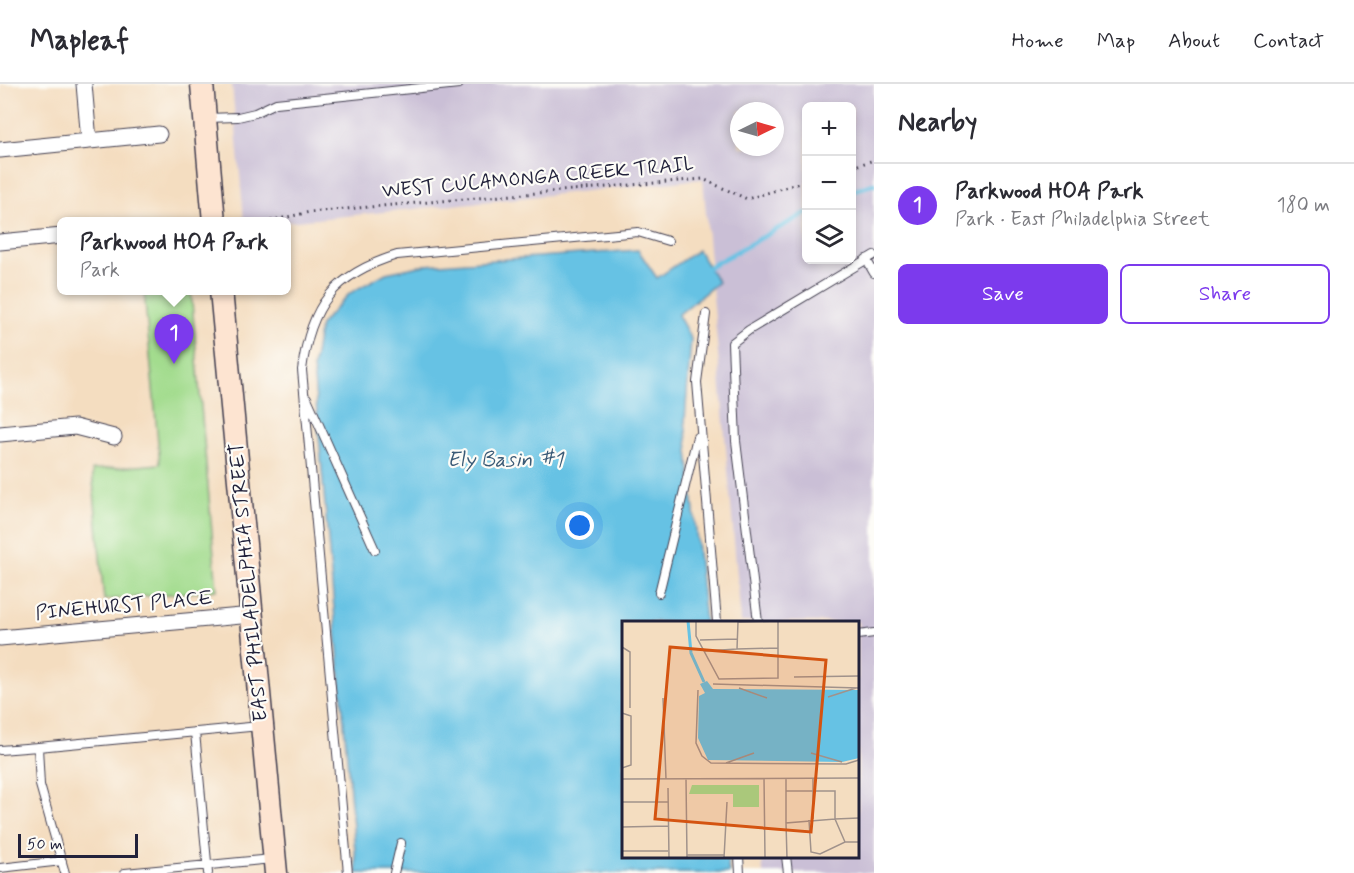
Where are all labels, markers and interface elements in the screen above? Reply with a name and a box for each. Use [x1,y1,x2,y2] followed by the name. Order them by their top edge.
[30,23,129,60] text: Mapleaf
[1012,27,1064,55] text: Home
[1097,27,1135,55] text: Map
[1168,27,1220,55] text: About
[1253,27,1324,55] text: Contact
[730,102,784,156] north arrow
[802,102,856,264] map controls
[802,102,856,156] button: +
[898,106,977,140] text: Nearby
[381,151,695,205] street label: WEST CUCAMONGA CREEK TRAIL
[802,156,856,210] button: −
[955,178,1143,206] text: Parkwood HOA Park
[913,192,922,219] text: 1
[1277,192,1330,219] text: 180 m
[955,206,1210,233] text: Park · East Philadelphia Street
[802,210,856,264] button: layers
[57,217,291,295] popup
[80,229,268,257] text: Parkwood HOA Park
[80,257,120,284] text: Park
[898,264,1108,324] button: Save
[1120,264,1330,324] button: Share
[154,314,194,364] pin: 1
[223,441,275,723] street label: EAST PHILADELPHIA STREET
[447,446,565,474] water label: Ely Basin #1
[565,511,594,540] your location
[34,585,214,627] street label: PINEHURST PLACE
[622,621,859,858] inset map
[18,831,138,858] scale bar
[27,834,63,855] text: 50 m

